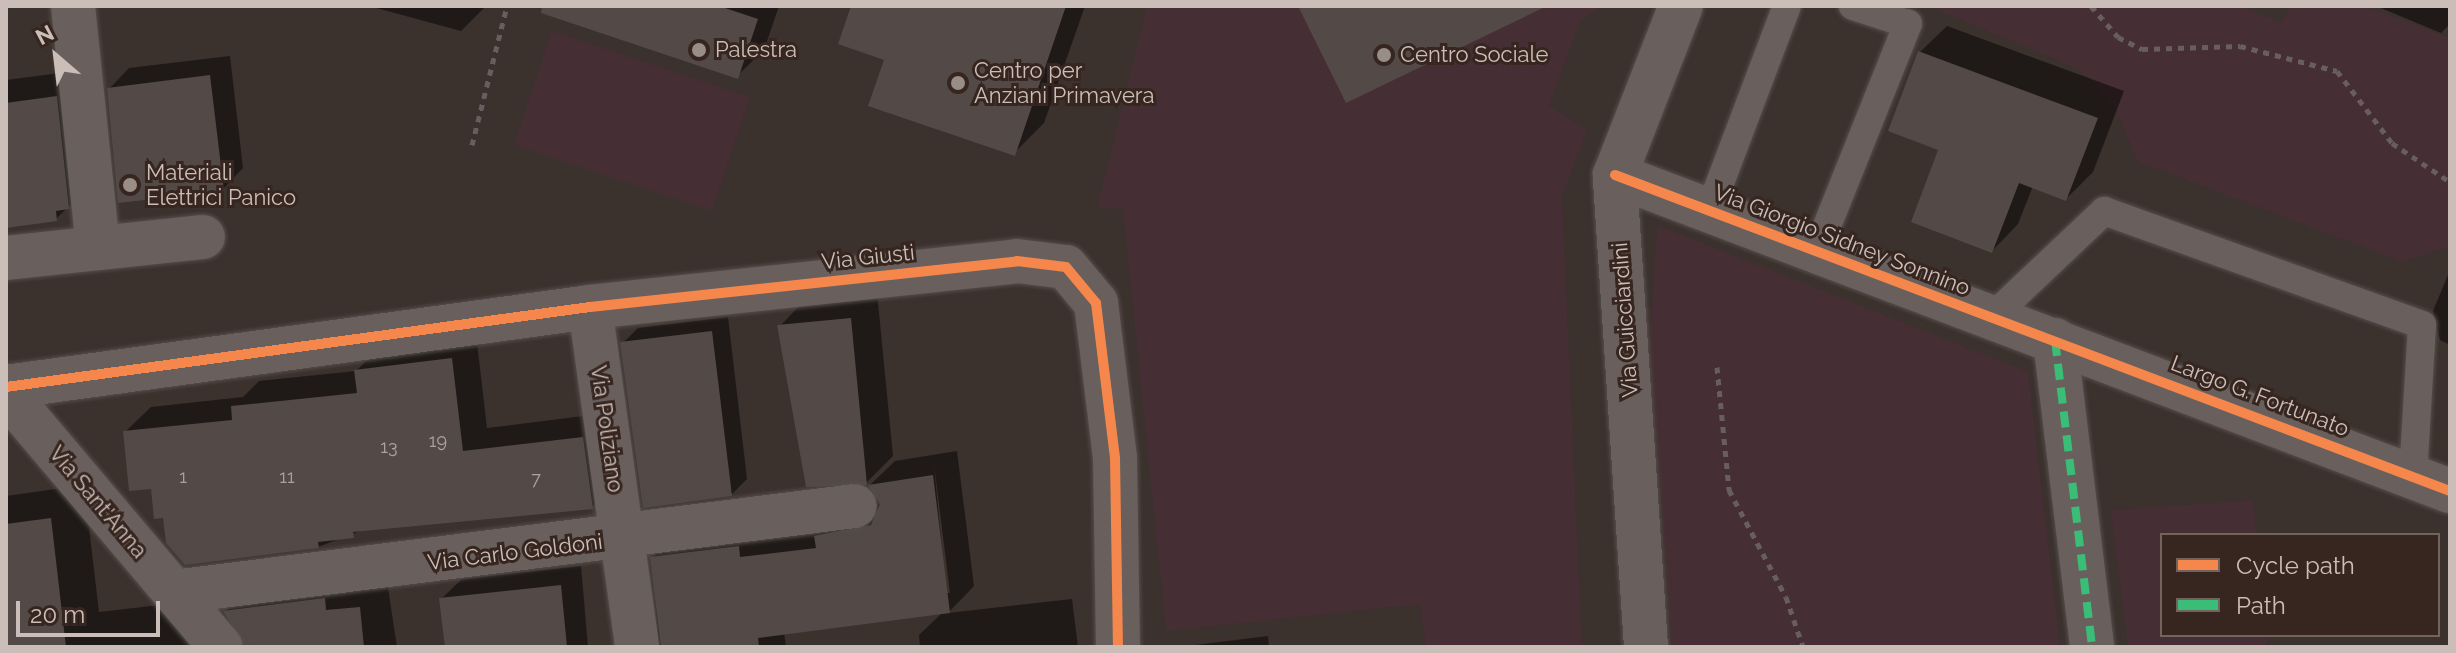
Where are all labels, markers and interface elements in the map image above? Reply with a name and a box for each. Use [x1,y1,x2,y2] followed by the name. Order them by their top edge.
[16,16,96,96] north arrow
[31,19,58,50] text: N
[715,37,797,63] place label: Palestra
[690,41,708,59] marker: Palestra
[1400,42,1548,68] place label: Centro Sociale
[1375,46,1393,64] marker: Centro Sociale
[974,57,1155,108] place label: Centro per Anziani Primavera
[949,74,967,92] marker: Centro per Anziani Primavera
[146,159,296,210] place label: Materiali Elettrici Panico
[121,176,139,194] marker: Materiali Elettrici Panico
[1710,179,1974,301] street label: Via Giorgio Sidney Sonnino
[820,239,916,275] street label: Via Giusti
[1606,242,1644,398] street label: Via Guicciardini
[2167,350,2353,442] street label: Largo G. Fortunato
[585,364,629,494] street label: Via Poliziano
[429,430,447,452] house number: 19
[380,436,398,458] house number: 13
[43,441,153,563] street label: Via Sant'Anna
[179,466,187,488] house number: 1
[279,466,295,488] house number: 11
[531,468,541,490] house number: 7
[426,528,604,576] street label: Via Carlo Goldoni
[2160,533,2440,637] legend
[2236,551,2355,580] text: Cycle path
[20,585,164,635] scale bar
[2236,591,2286,620] text: Path
[30,600,85,629] text: 20 m

